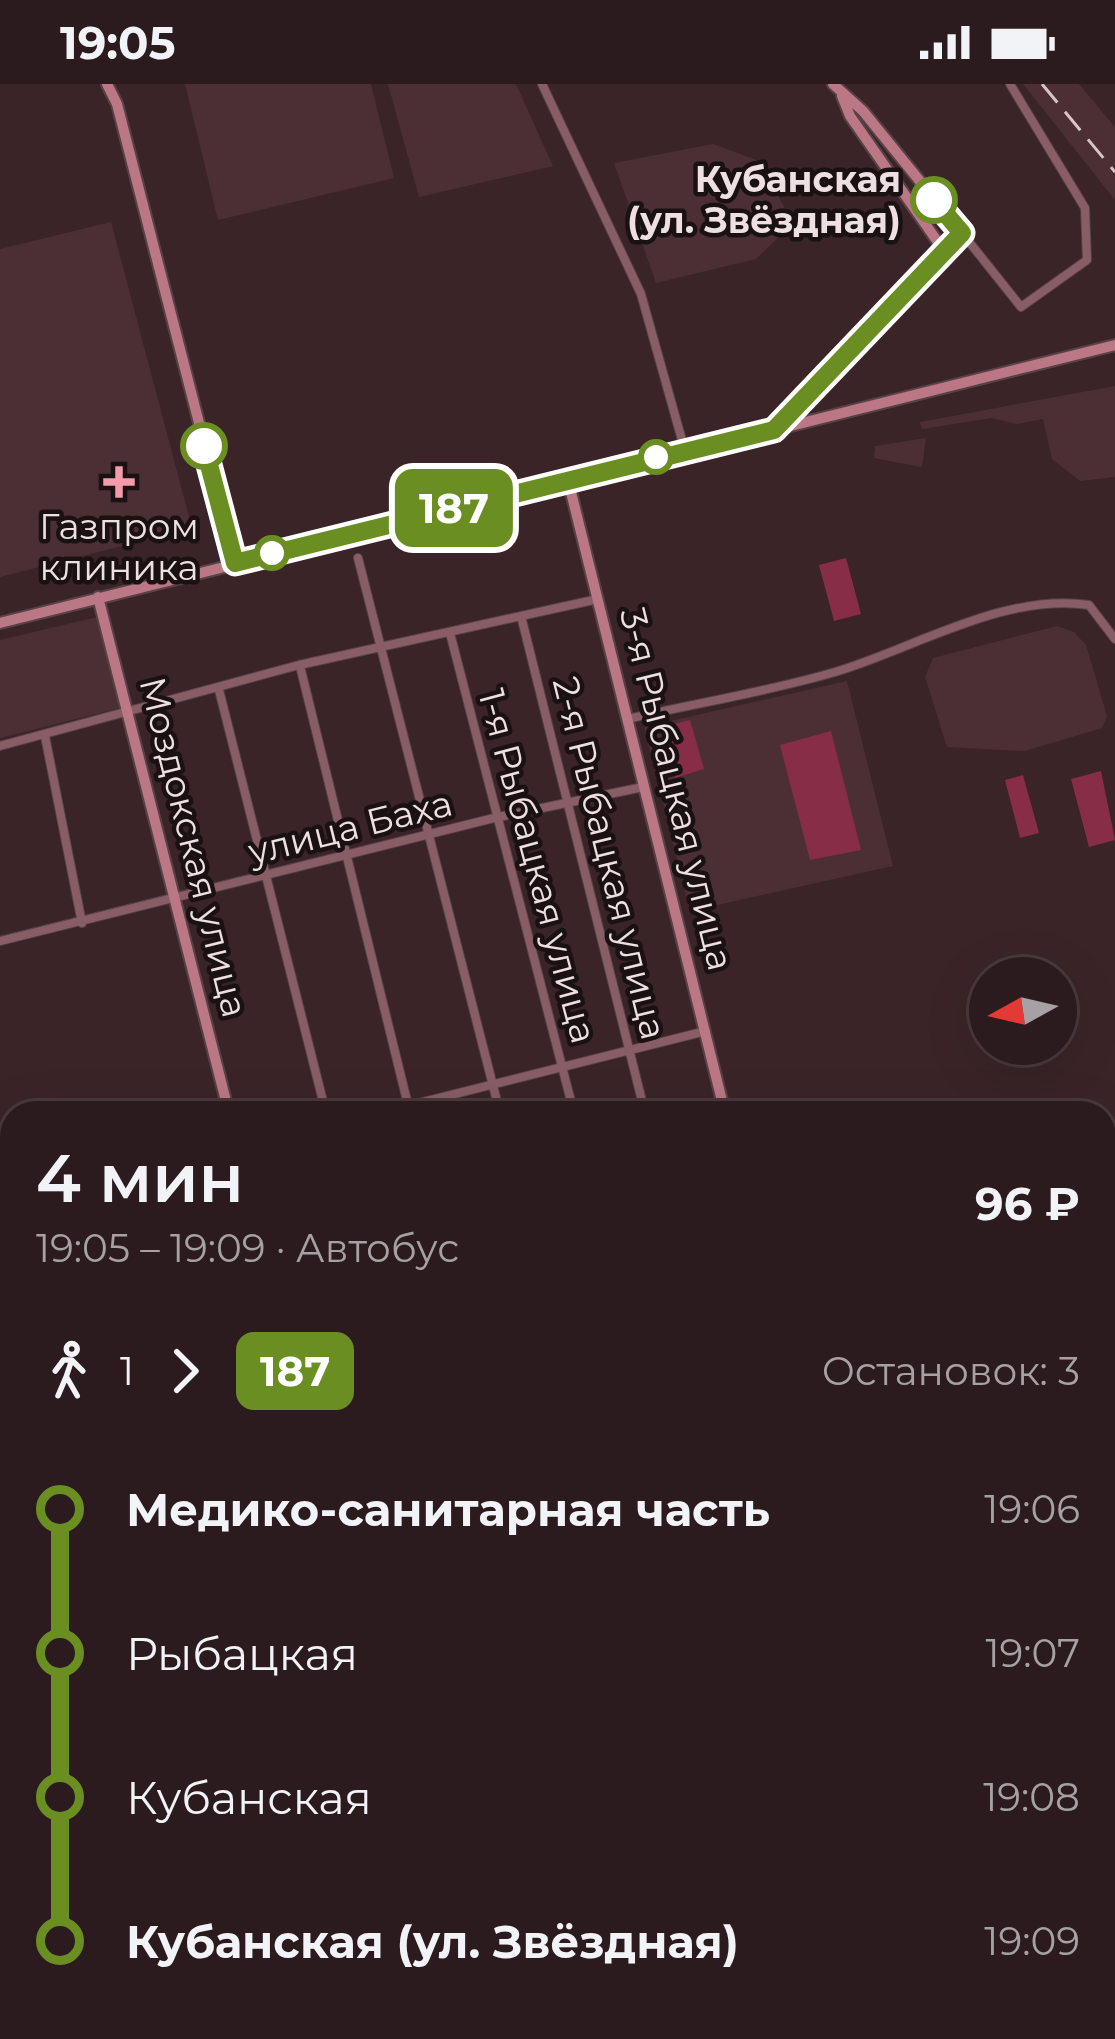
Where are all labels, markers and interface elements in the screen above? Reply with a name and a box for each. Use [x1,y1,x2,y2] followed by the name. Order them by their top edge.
[60,15,175,70] text: 19:05
[627,157,901,242] place label: Кубанская (ул. Звёздная)
[912,178,956,222] marker: Кубанская (ул. Звёздная)
[182,424,226,468] unlabelled marker
[640,441,672,473] unlabelled marker
[103,466,135,498] marker: Газпром клиника
[385,469,523,547] line badge: 187
[419,482,489,534] text: 187
[39,504,199,589] place label: Газпром клиника
[256,537,288,569] unlabelled marker
[611,603,743,975] street label: 3-я Рыбацкая улица
[130,672,258,1022] street label: Моздокская улица
[544,672,676,1044] street label: 2-я Рыбацкая улица
[470,684,606,1048] street label: 1-я Рыбацкая улица
[243,780,456,874] street label: улица Баха
[969,957,1077,1065] north arrow
[969,957,1077,1065] map controls
[36,1138,244,1219] text: 4 мин
[975,1176,1080,1231] text: 96 ₽
[36,1224,459,1272] text: 19:05 – 19:09 · Автобус
[36,1338,102,1404] icon: walk
[152,1338,218,1404] icon: forward
[260,1345,330,1397] text: 187
[120,1347,134,1395] text: 1
[822,1347,1080,1395] text: Остановок: 3
[126,1482,770,1537] text: Медико-санитарная часть
[984,1485,1080,1533] text: 19:06
[126,1626,358,1681] text: Рыбацкая
[985,1629,1080,1677] text: 19:07
[126,1770,372,1825] text: Кубанская
[983,1773,1080,1821] text: 19:08
[126,1914,739,1969] text: Кубанская (ул. Звёздная)
[984,1917,1080,1965] text: 19:09

